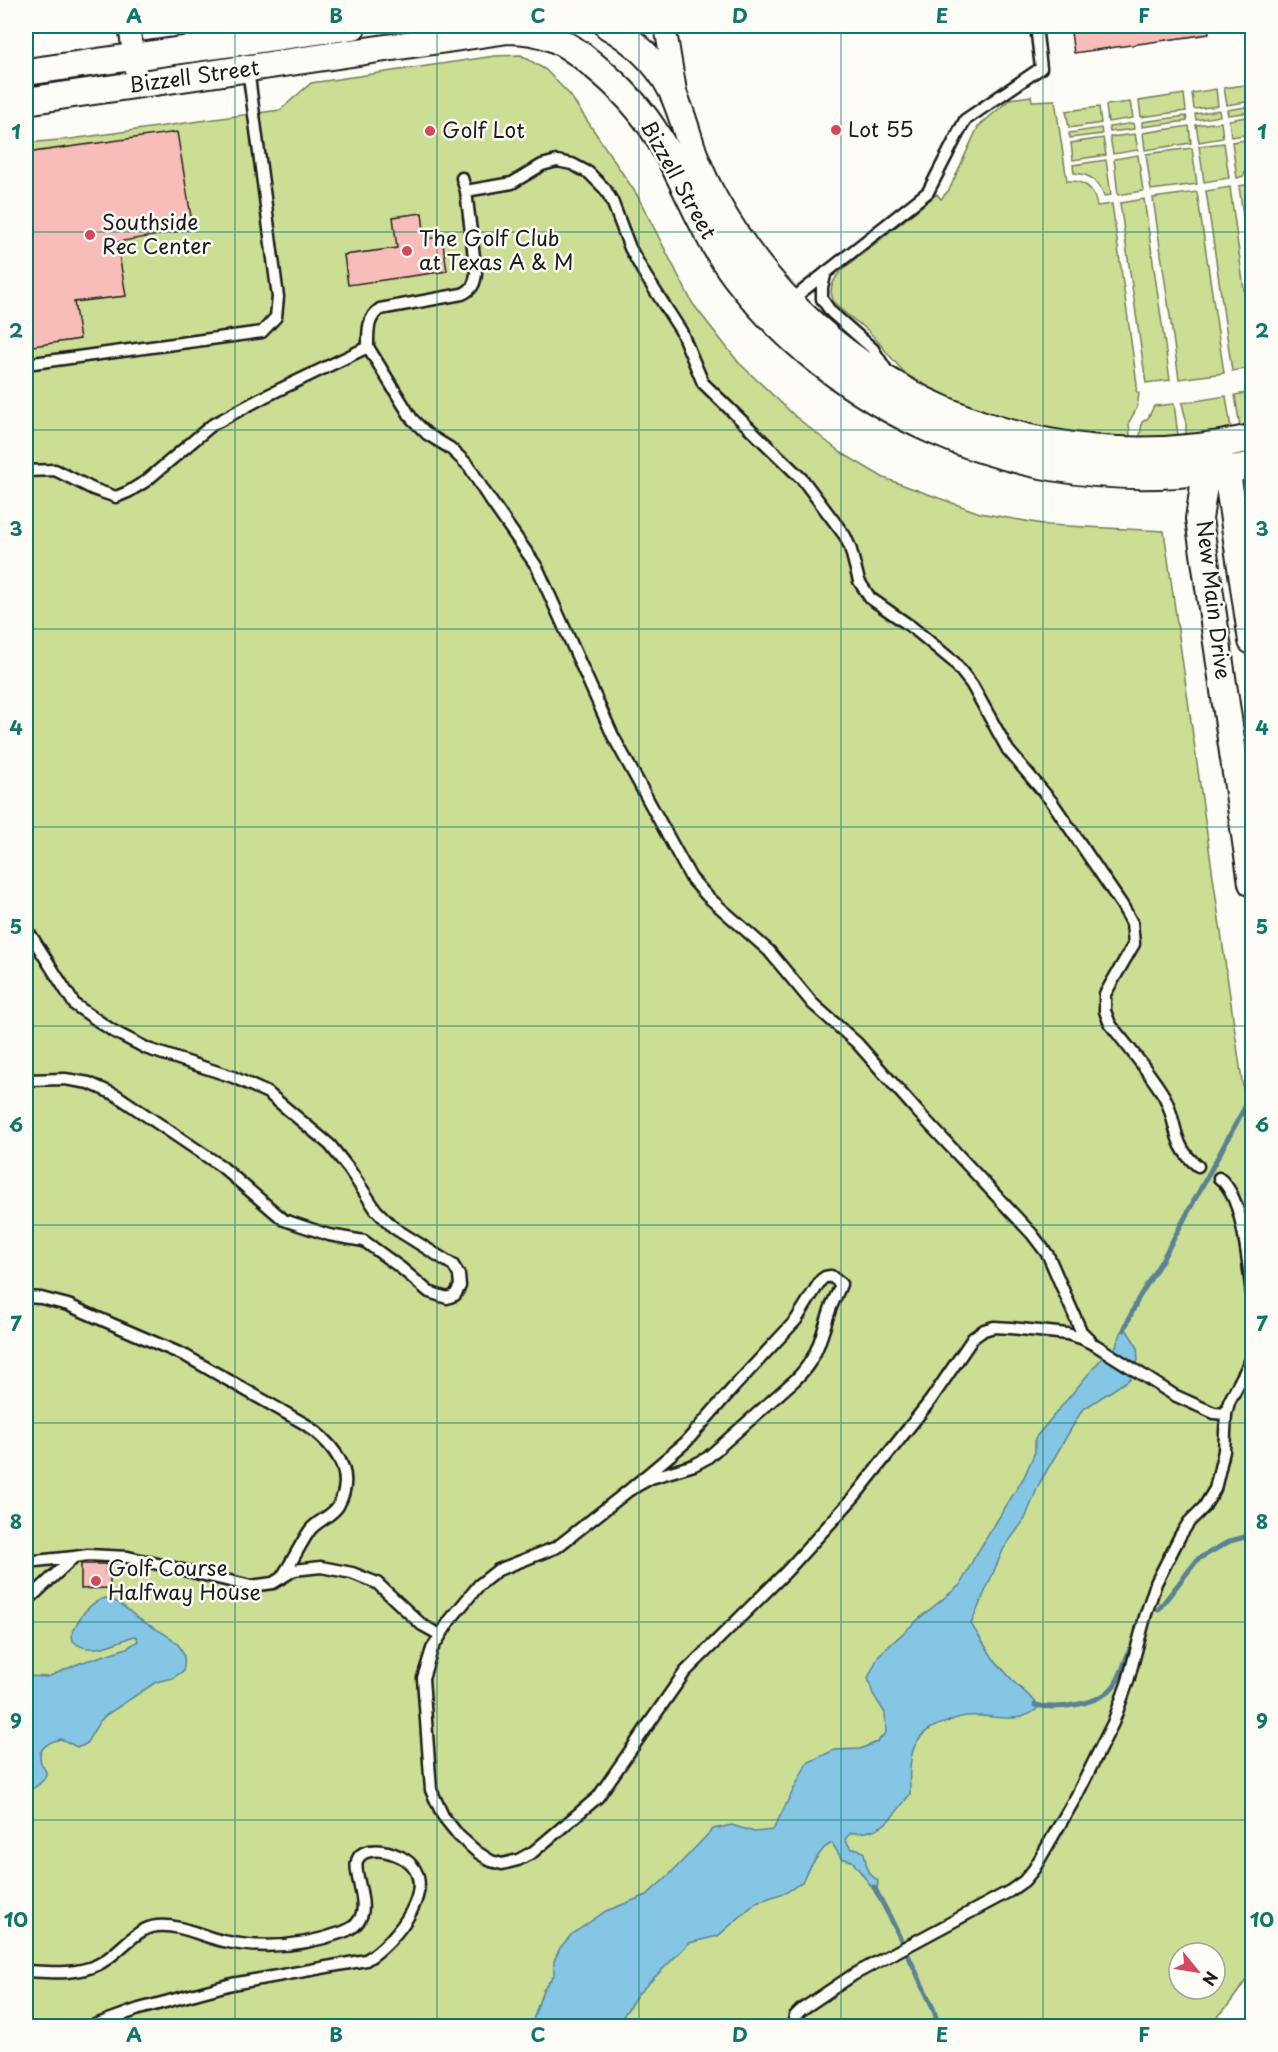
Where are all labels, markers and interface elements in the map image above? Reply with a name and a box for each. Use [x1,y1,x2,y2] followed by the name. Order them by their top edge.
[126,0,142,30] text: A
[329,0,343,30] text: B
[530,0,546,30] text: C
[732,0,748,30] text: D
[936,0,948,30] text: E
[1138,0,1150,30] text: F
[126,50,261,100] street label: Bizzell Street
[848,112,914,144] place label: Lot 55
[442,113,525,145] place label: Golf Lot
[634,114,726,244] street label: Bizzell Street
[11,116,21,146] text: 1
[1257,116,1267,146] text: 1
[829,123,843,137] marker: Lot 55
[423,124,437,138] marker: Golf Lot
[102,205,211,261] place label: Southside Rec Center
[419,221,574,277] place label: The Golf Club at Texas A & M
[83,228,97,242] marker: Southside Rec Center
[400,244,414,258] marker: The Golf Club at Texas A & M
[9,315,23,345] text: 2
[1255,315,1269,345] text: 2
[9,513,23,543] text: 3
[1255,513,1269,543] text: 3
[1189,518,1241,681] street label: New Main Drive
[9,712,23,742] text: 4
[1255,712,1269,742] text: 4
[10,911,22,941] text: 5
[1256,911,1268,941] text: 5
[9,1109,23,1139] text: 6
[1255,1109,1269,1139] text: 6
[10,1308,22,1338] text: 7
[1256,1308,1268,1338] text: 7
[10,1506,22,1536] text: 8
[1256,1506,1268,1536] text: 8
[108,1551,261,1607] place label: Golf Course Halfway House
[89,1574,103,1588] marker: Golf Course Halfway House
[10,1705,22,1735] text: 9
[1256,1705,1268,1735] text: 9
[4,1904,28,1934] text: 10
[1250,1904,1274,1934] text: 10
[1167,1941,1227,2001] north arrow
[1197,1968,1224,1990] text: N
[126,2019,142,2049] text: A
[329,2019,343,2049] text: B
[530,2019,546,2049] text: C
[732,2019,748,2049] text: D
[936,2019,948,2049] text: E
[1138,2019,1150,2049] text: F

